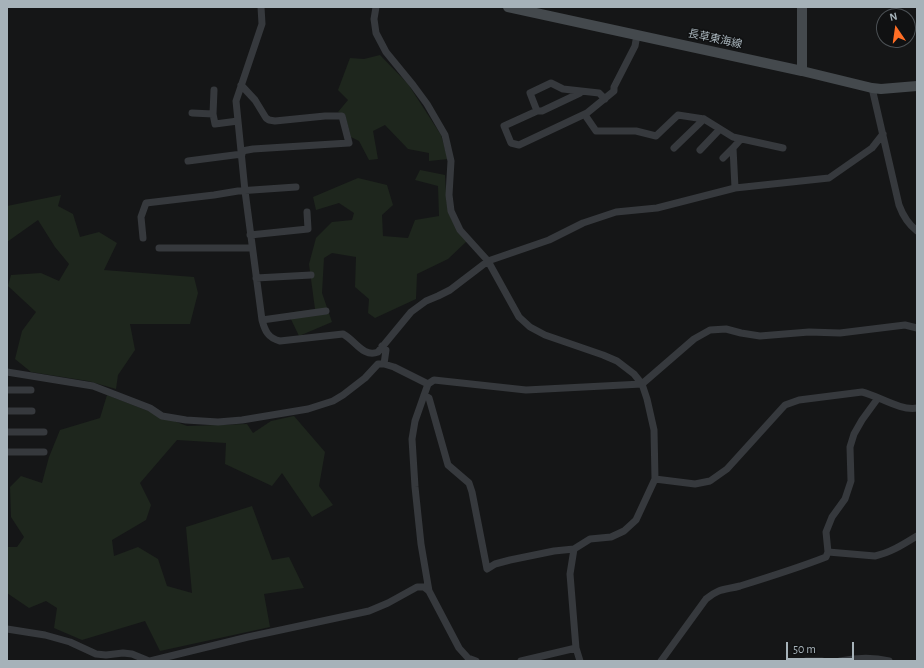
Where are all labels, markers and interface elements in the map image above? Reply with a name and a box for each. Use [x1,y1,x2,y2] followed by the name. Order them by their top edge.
[876,8,916,48] north arrow
[888,11,898,23] text: N
[687,27,743,51] street label: 長草東海線
[788,634,856,660] scale bar
[793,643,816,655] text: 50 m

